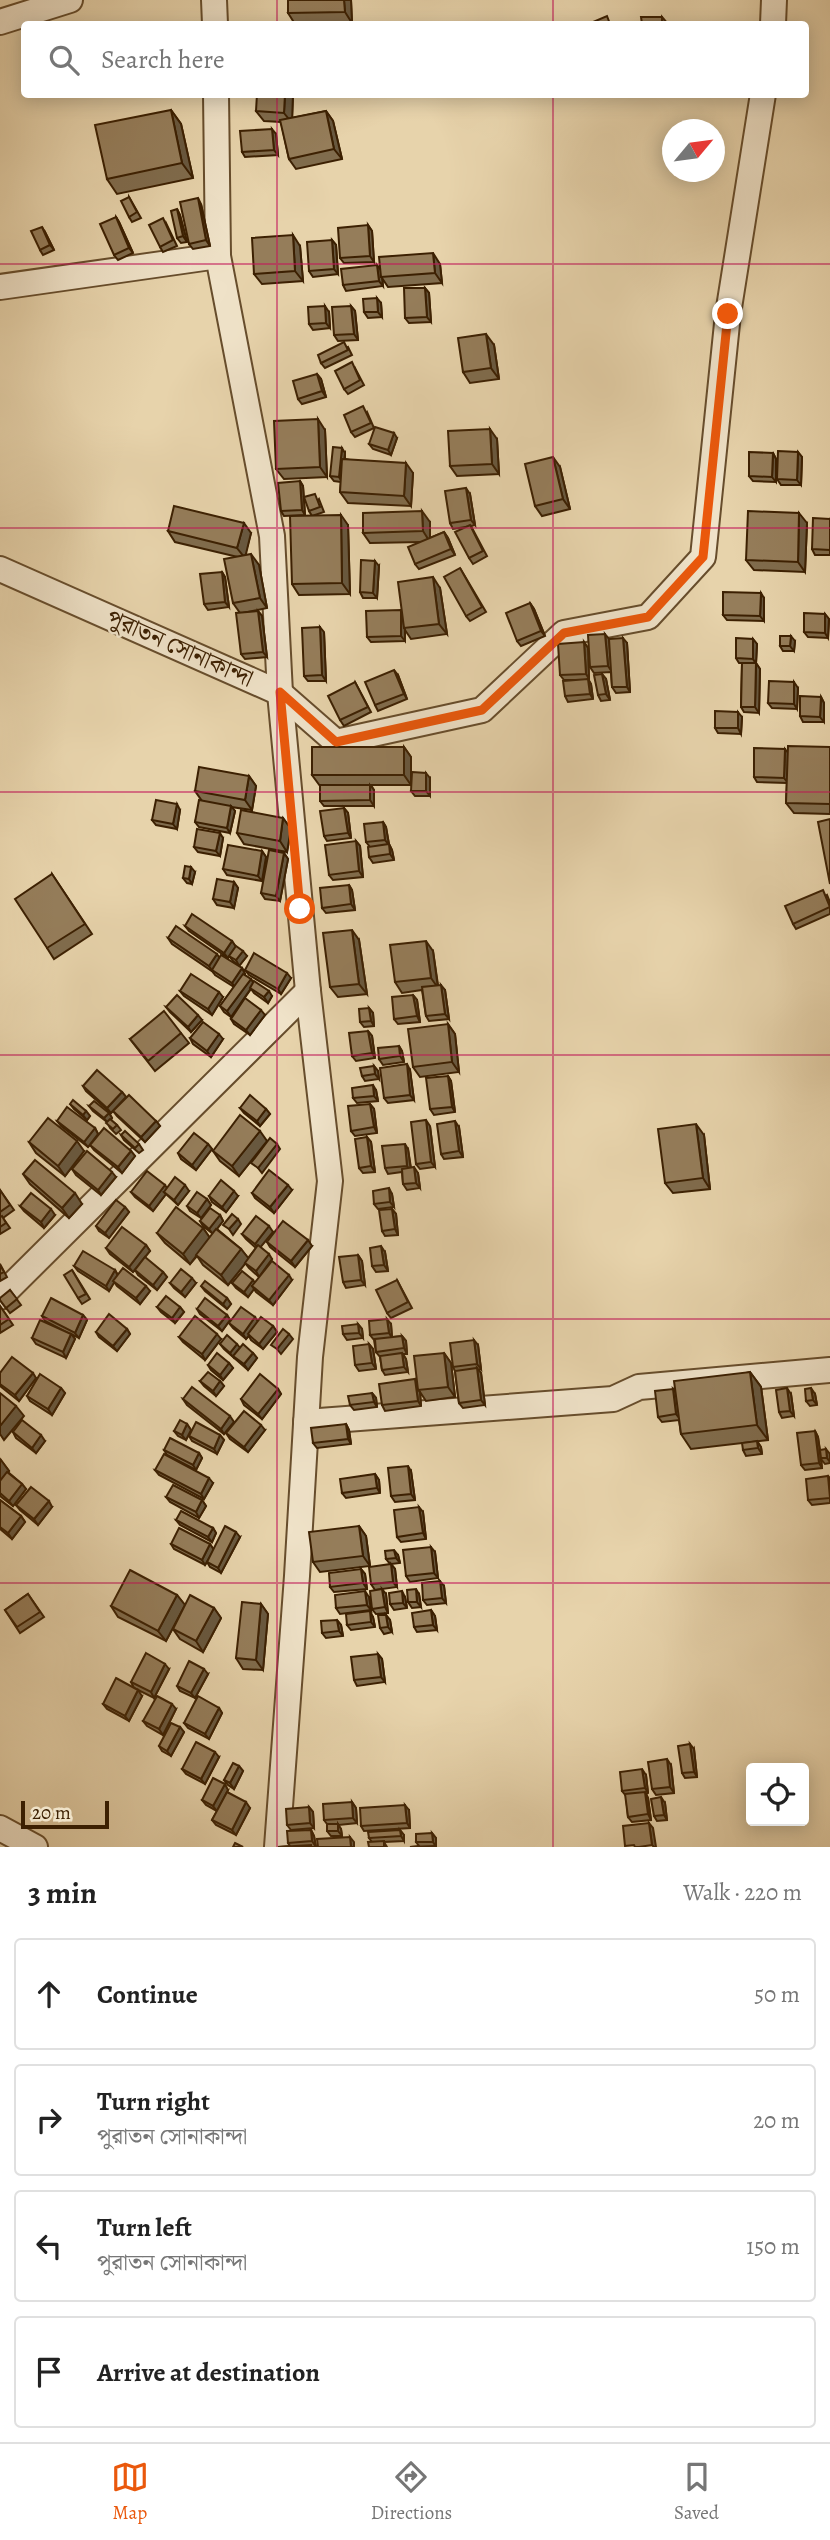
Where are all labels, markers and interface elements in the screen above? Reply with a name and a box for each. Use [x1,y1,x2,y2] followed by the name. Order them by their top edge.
[21,21,809,98] search box
[45,41,83,79] icon: search
[101,42,225,77] text: Search here
[662,119,725,182] north arrow
[712,298,743,329] route end
[102,601,258,695] street label: পুরাতন সোনাকান্দা
[284,893,315,924] route start
[746,1763,809,1826] map controls
[746,1763,809,1826] button: locate
[21,1798,108,1830] scale bar
[32,1800,71,1826] text: 20 m
[28,1873,97,1913] text: 3 min
[683,1877,802,1908] text: Walk · 220 m
[30,1975,68,2013] icon: ahead
[97,1977,198,2012] text: Continue
[754,1979,800,2010] text: 50 m
[97,2084,210,2119] text: Turn right
[30,2101,68,2139] icon: right
[753,2105,800,2136] text: 20 m
[97,2121,247,2152] text: পুরাতন সোনাকান্দা
[97,2210,192,2245] text: Turn left
[30,2227,68,2265] icon: left
[746,2231,800,2262] text: 150 m
[97,2247,247,2278] text: পুরাতন সোনাকান্দা
[30,2353,68,2391] icon: arrive
[97,2355,320,2390] text: Arrive at destination
[111,2458,149,2526] tab: Map
[371,2458,452,2526] tab: Directions
[674,2458,719,2526] tab: Saved

